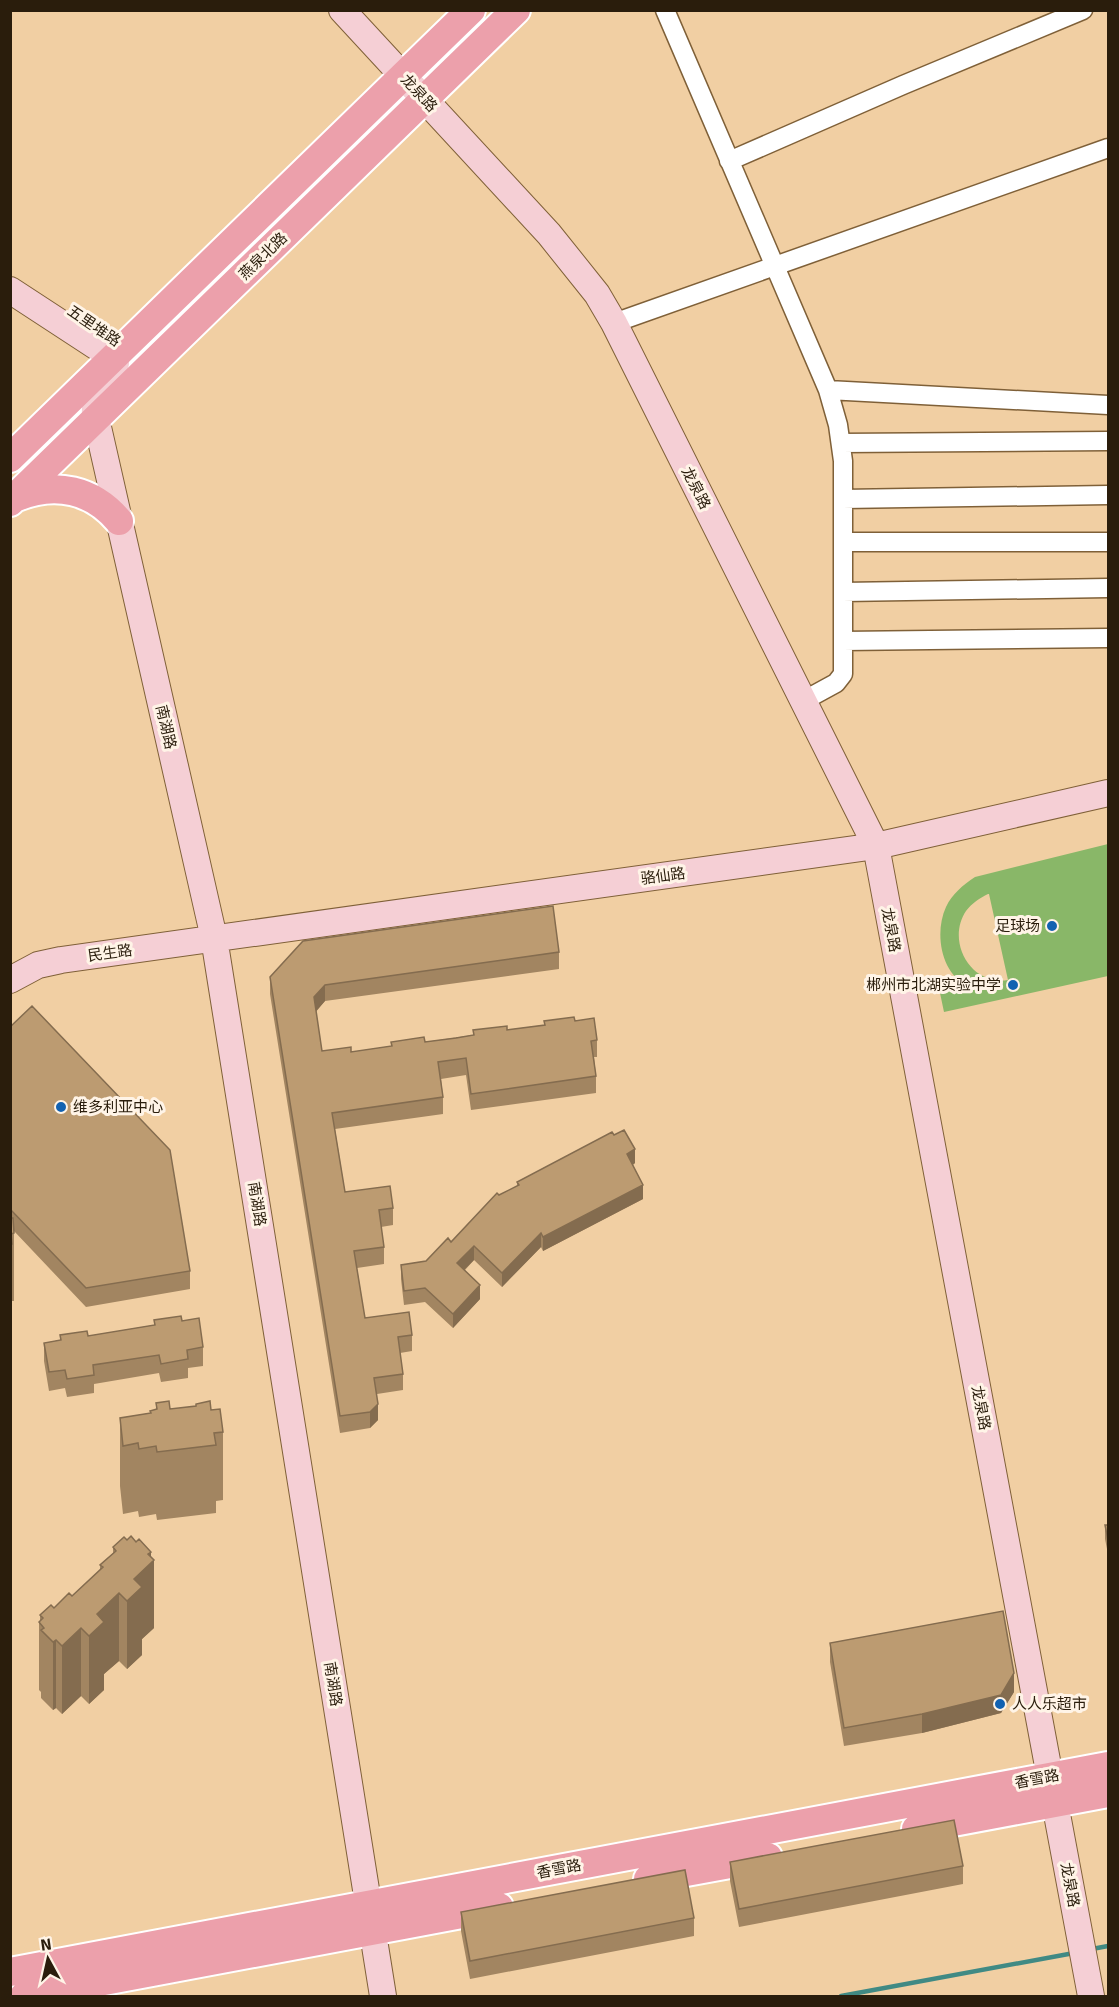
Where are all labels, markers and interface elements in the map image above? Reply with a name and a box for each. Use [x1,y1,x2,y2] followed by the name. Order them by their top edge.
[397,70,441,116] street label: 龙泉路
[235,229,291,283] street label: 燕泉北路
[64,302,124,350] street label: 五里堆路
[678,464,714,512] street label: 龙泉路
[152,703,180,751] street label: 南湖路
[639,864,687,888] street label: 骆仙路
[878,906,904,954] street label: 龙泉路
[995,917,1040,935] place label: 足球场
[1045,919,1059,933] marker: 足球场
[86,941,134,965] street label: 民生路
[866,976,1001,994] place label: 郴州市北湖实验中学
[1006,978,1020,992] marker: 郴州市北湖实验中学
[73,1098,163,1116] place label: 维多利亚中心
[54,1100,68,1114] marker: 维多利亚中心
[245,1180,269,1228] street label: 南湖路
[968,1384,994,1432] street label: 龙泉路
[321,1660,345,1708] street label: 南湖路
[1012,1695,1087,1713] place label: 人人乐超市
[993,1697,1007,1711] marker: 人人乐超市
[1013,1766,1061,1792] street label: 香雪路
[535,1856,583,1882] street label: 香雪路
[1057,1861,1083,1909] street label: 龙泉路
[18,1929,78,1989] north arrow
[39,1934,53,1956] text: N

